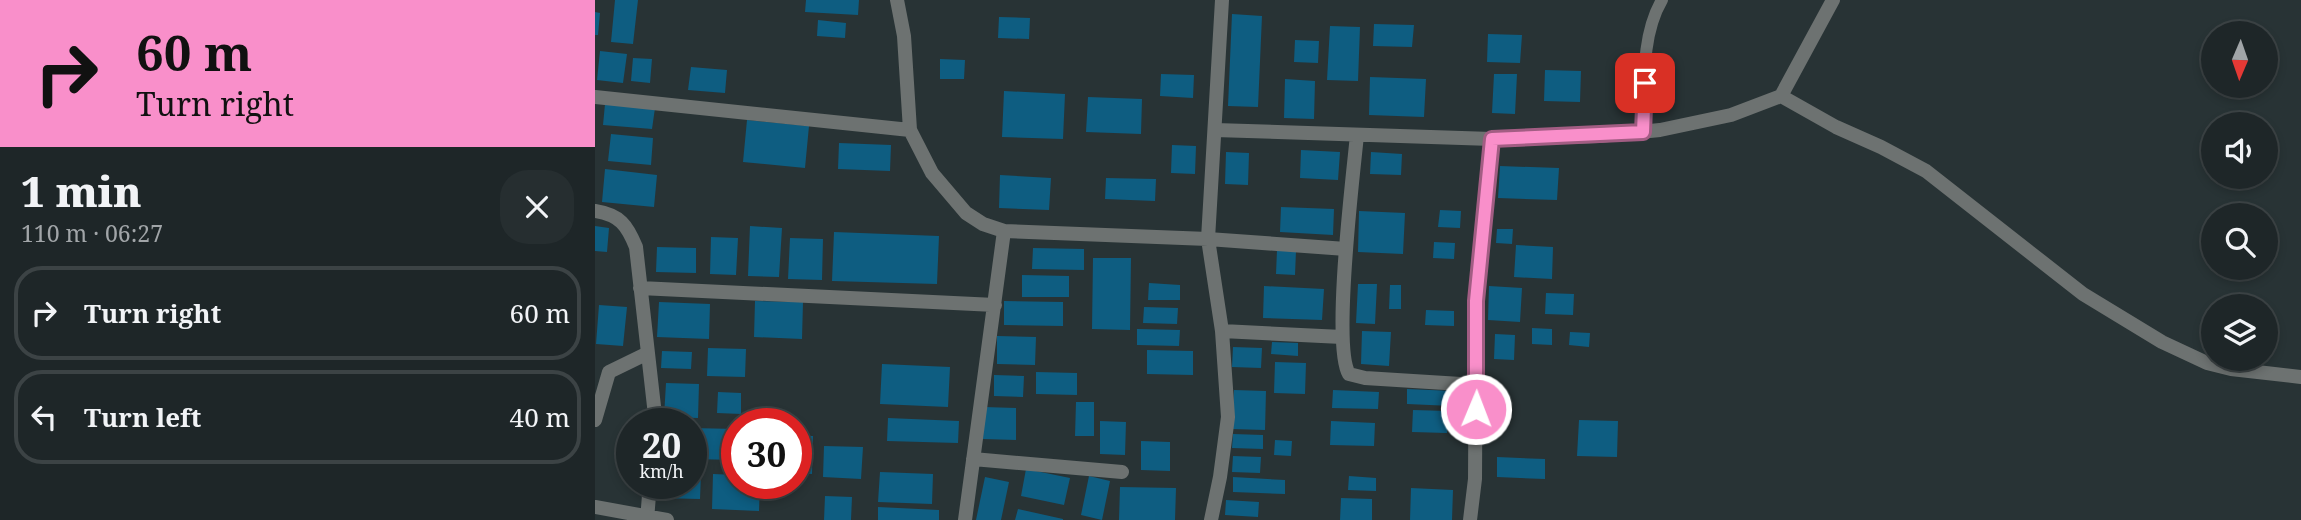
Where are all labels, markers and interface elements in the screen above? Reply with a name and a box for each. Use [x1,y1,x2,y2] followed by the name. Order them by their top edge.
[136,19,252,85] text: 60 m
[2201,21,2279,98] north arrow
[2201,21,2278,371] map controls
[21,28,112,119] icon: right
[1615,53,1675,113] pin
[1626,64,1664,102] icon: arrive
[136,82,294,125] text: Turn right
[2201,112,2278,189] button: sound
[21,162,142,219] text: 1 min
[500,170,574,244] button: close
[2201,203,2278,280] button: search
[21,217,163,249] text: 110 m · 06:27
[25,294,63,332] icon: right
[2201,294,2278,371] button: layers
[84,295,221,331] text: Turn right
[510,295,570,331] text: 60 m
[1439,372,1513,446] position arrow
[25,398,63,436] icon: left
[84,399,201,435] text: Turn left
[510,399,570,435] text: 40 m
[721,408,812,499] speed limit sign: 30
[642,421,681,468] text: 20
[639,459,684,483] text: km/h

